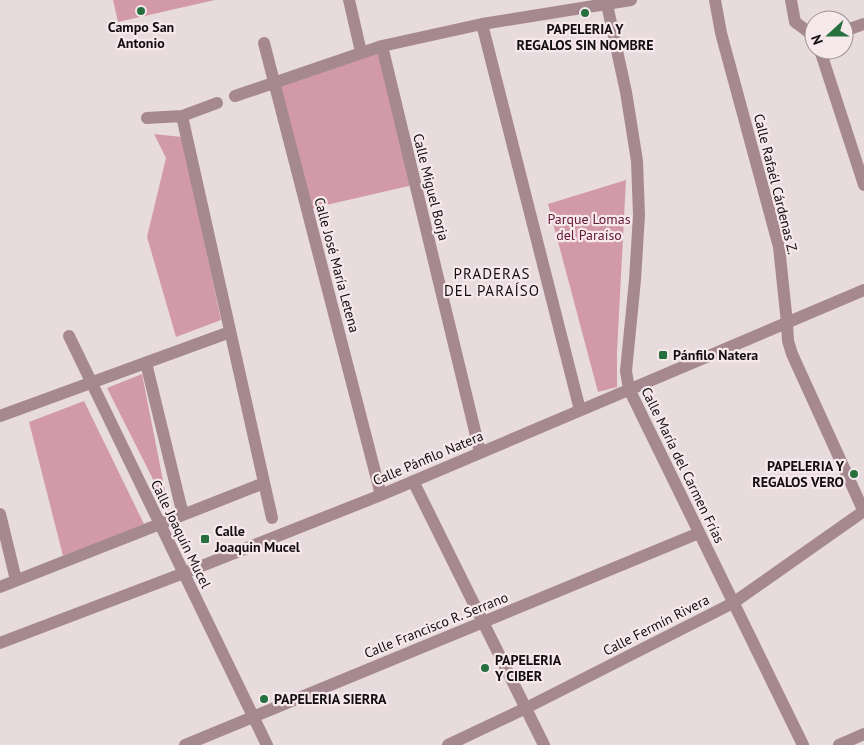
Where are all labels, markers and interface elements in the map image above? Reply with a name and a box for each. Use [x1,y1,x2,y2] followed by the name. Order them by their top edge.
[135,5,147,17] marker: Campo San Antonio
[579,7,591,19] marker: PAPELERIA Y REGALOS SIN NOMBRE
[804,10,854,60] north arrow
[108,18,174,52] place label: Campo San Antonio
[517,20,653,54] place label: PAPELERIA Y REGALOS SIN NOMBRE
[807,32,827,47] text: N
[750,112,802,256] street label: Calle Rafaél Cárdenas Z.
[409,132,453,242] street label: Calle Miguel Borja
[310,195,364,335] street label: Calle José María Letena
[547,210,631,244] park label: Parque Lomas del Paraíso
[444,264,540,300] district label: PRADERAS DEL PARAÍSO
[673,346,758,364] place label: Pánfilo Natera
[657,349,669,361] marker: Pánfilo Natera
[637,384,729,546] street label: Calle María del Carmen Frías
[370,427,486,489] street label: Calle Pánfilo Natera
[752,457,845,491] place label: PAPELERIA Y REGALOS VERO
[848,468,860,480] marker: PAPELERIA Y REGALOS VERO
[147,477,215,591] street label: Calle Joaquín Mucel
[214,522,301,556] place label: Calle Joaquin Mucel
[199,533,211,545] marker: Calle Joaquin Mucel
[361,588,511,662] street label: Calle Francisco R. Serrano
[600,590,712,660] street label: Calle Fermín Rivera
[494,651,562,685] place label: PAPELERIA Y CIBER
[479,662,491,674] marker: PAPELERIA Y CIBER
[274,690,387,708] place label: PAPELERIA SIERRA
[258,693,270,705] marker: PAPELERIA SIERRA

